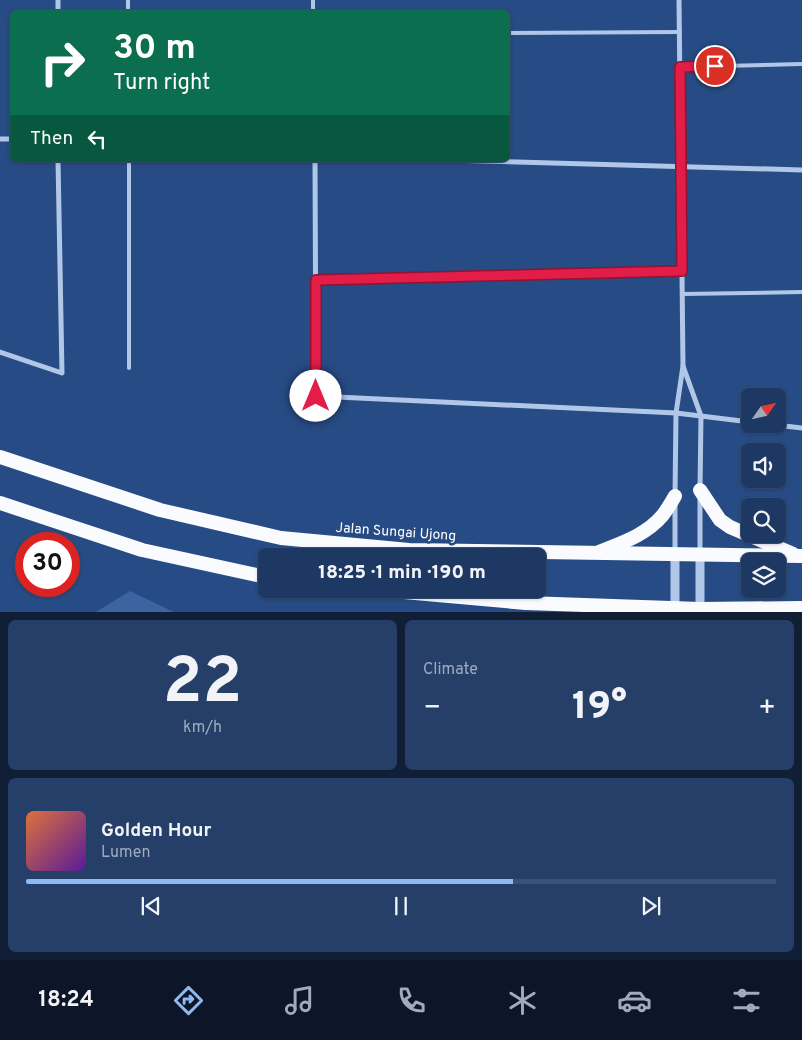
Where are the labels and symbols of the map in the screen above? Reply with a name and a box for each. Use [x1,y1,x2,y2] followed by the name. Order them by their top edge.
[694,45,736,87] pin
[289,369,341,421] position arrow
[741,388,786,432] north arrow
[335,520,457,545] street label: Jalan Sungai Ujong
[15,532,80,597] speed limit sign: 30

